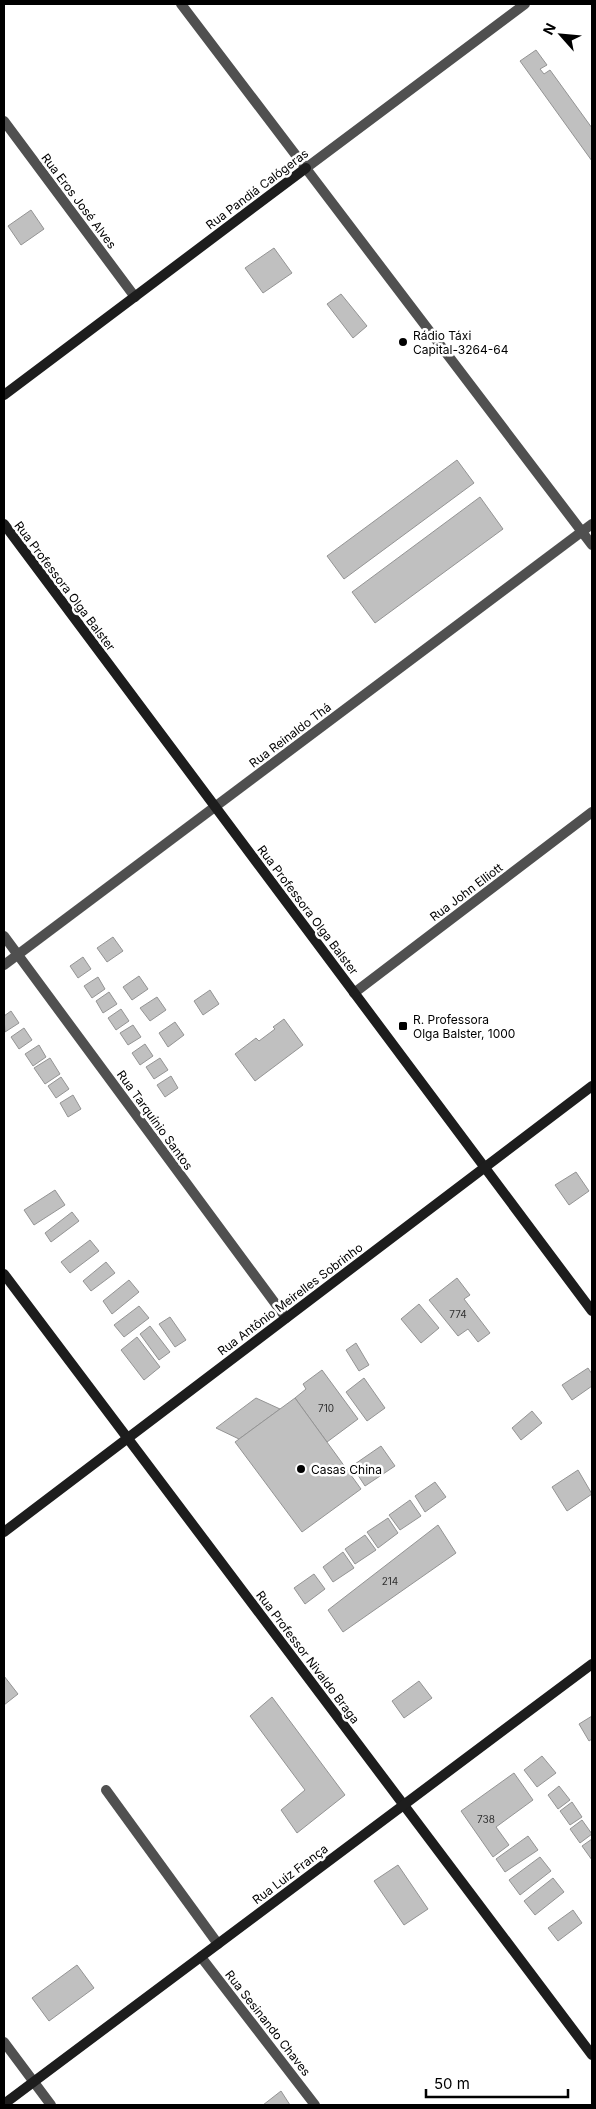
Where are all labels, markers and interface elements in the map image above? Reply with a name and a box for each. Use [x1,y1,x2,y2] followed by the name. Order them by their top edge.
[536,10,586,60] north arrow
[539,20,559,37] text: N
[203,146,311,232] street label: Rua Pandiá Calógeras
[38,150,120,252] street label: Rua Eros José Alves
[413,328,509,357] place label: Rádio Táxi Capital-3264-64
[397,336,409,348] marker: Rádio Táxi Capital-3264-64
[11,518,119,654] street label: Rua Professora Olga Balster
[246,699,334,771] street label: Rua Reinaldo Thá
[254,842,362,978] street label: Rua Professora Olga Balster
[427,860,505,924] street label: Rua John Elliott
[413,1012,515,1041] place label: R. Professora Olga Balster, 1000
[397,1020,409,1032] marker: R. Professora Olga Balster, 1000
[114,1067,196,1173] street label: Rua Tarquínio Santos
[215,1240,365,1358] street label: Rua Antônio Meirelles Sobrinho
[449,1308,467,1320] house number: 774
[318,1402,334,1414] house number: 710
[311,1462,382,1477] place label: Casas China
[295,1463,307,1475] marker: Casas China
[382,1575,398,1587] house number: 214
[253,1588,363,1726] street label: Rua Professor Nivaldo Braga
[477,1813,495,1825] house number: 738
[249,1841,331,1907] street label: Rua Luiz França
[222,1967,314,2079] street label: Rua Sesinando Chaves
[426,2066,568,2098] scale bar
[434,2074,470,2093] text: 50 m

